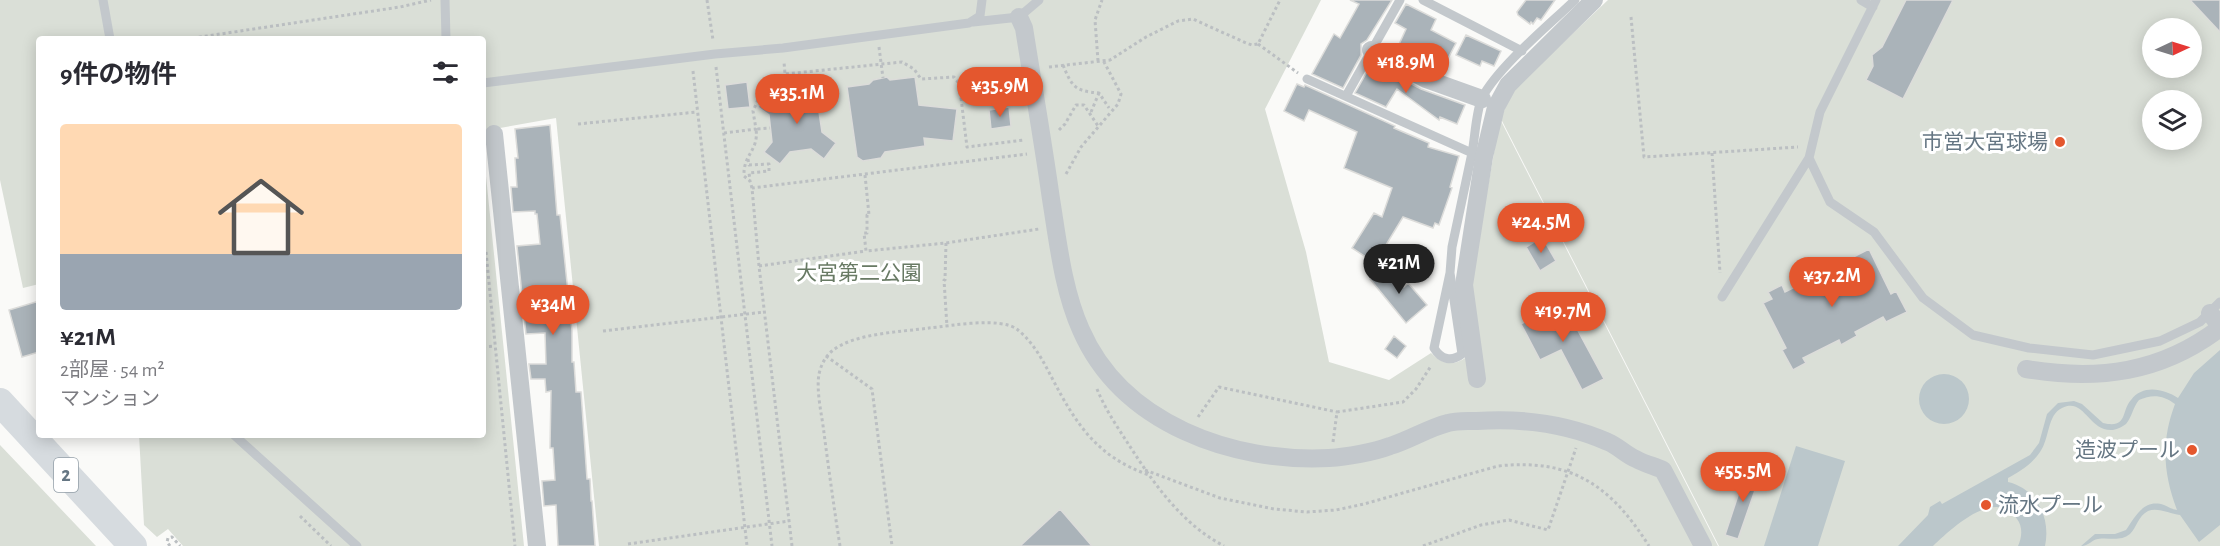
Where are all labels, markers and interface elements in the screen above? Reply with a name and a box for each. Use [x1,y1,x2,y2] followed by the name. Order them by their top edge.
[2142,18,2202,78] north arrow
[2142,18,2202,150] map controls
[1357,43,1455,94] pin: ¥18.9M
[1377,52,1435,72] text: ¥18.9M
[429,56,462,89] icon: filters
[60,62,177,88] text: 9件の物件
[951,67,1049,118] pin: ¥35.9M
[748,74,846,125] pin: ¥35.1M
[971,76,1029,96] text: ¥35.9M
[769,83,825,103] text: ¥35.1M
[2142,90,2202,150] button: layers
[1922,131,2048,153] place label: 市営大宮球場
[2053,135,2067,149] marker: 市営大宮球場
[207,163,315,271] icon: home
[1492,203,1590,254] pin: ¥24.5M
[1511,212,1571,232] text: ¥24.5M
[1363,244,1435,295] pin: ¥21M
[1377,253,1421,273] text: ¥21M
[1783,257,1881,308] pin: ¥37.2M
[796,262,922,284] park label: 大宮第二公園
[1803,266,1861,286] text: ¥37.2M
[517,285,589,336] pin: ¥34M
[1514,292,1612,343] pin: ¥19.7M
[530,294,576,314] text: ¥34M
[1535,301,1591,321] text: ¥19.7M
[60,324,116,350] text: ¥21M
[60,360,165,380] text: 2部屋 · 54 m²
[60,389,160,409] text: マンション
[2075,439,2180,461] place label: 造波プール
[2185,443,2199,457] marker: 造波プール
[1694,452,1792,503] pin: ¥55.5M
[54,458,78,492] road number: 2
[1715,461,1771,481] text: ¥55.5M
[1998,494,2103,516] place label: 流水プール
[1979,498,1993,512] marker: 流水プール

